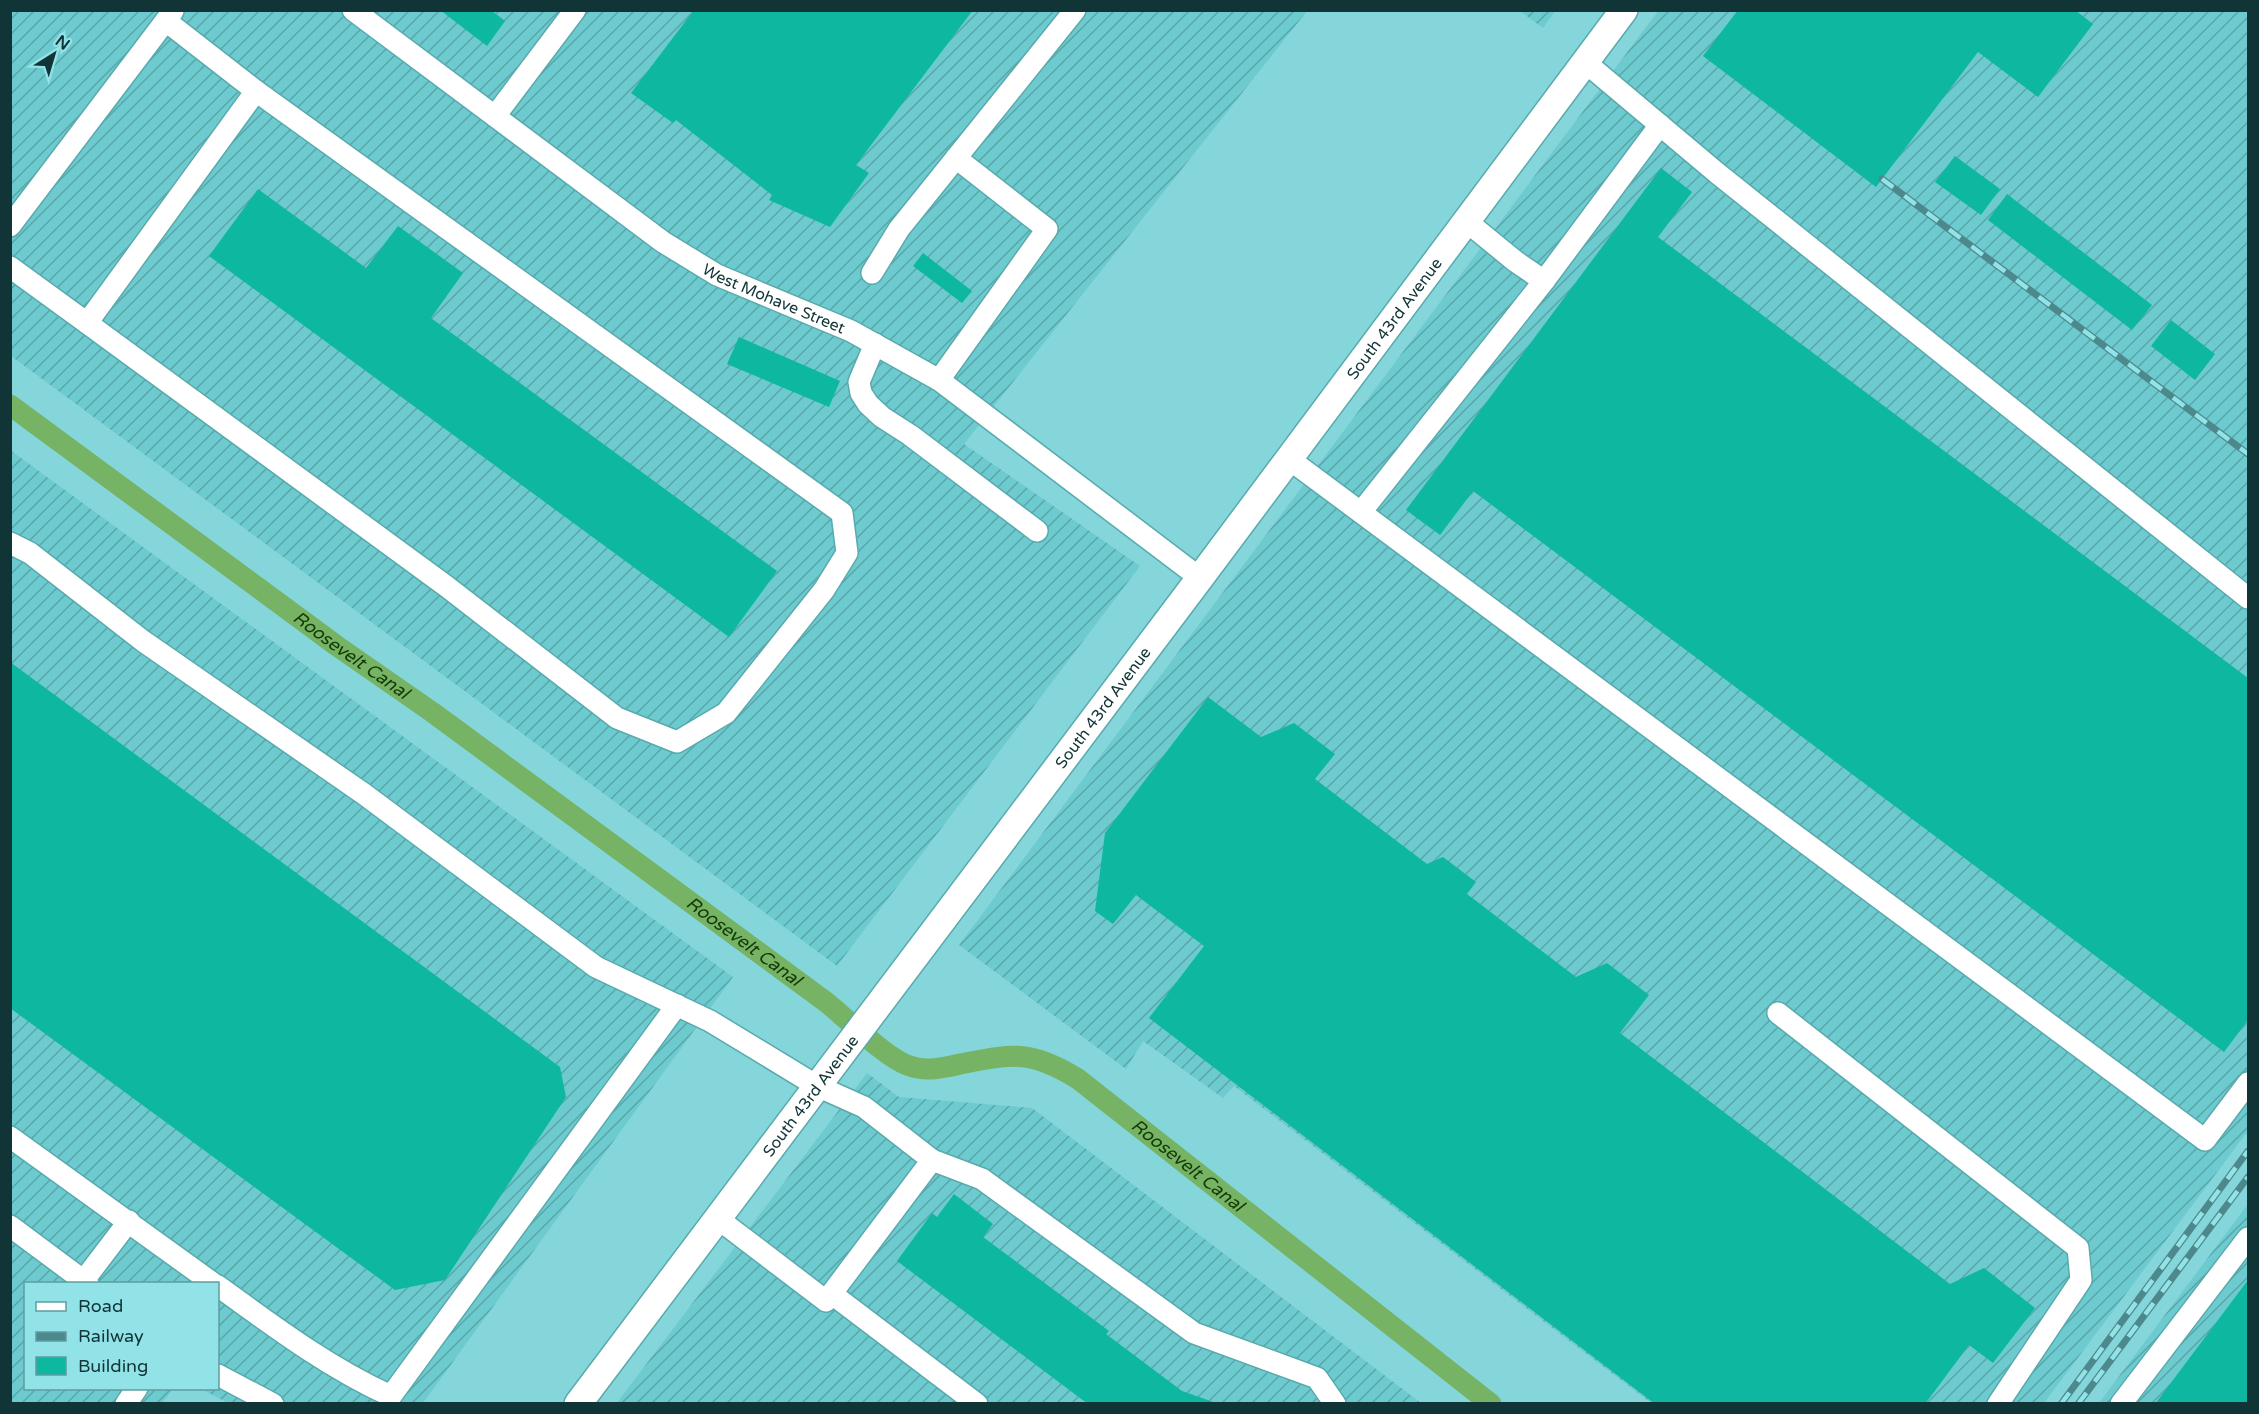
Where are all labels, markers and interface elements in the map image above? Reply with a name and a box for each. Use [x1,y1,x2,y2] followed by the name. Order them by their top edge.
[24,24,84,84] north arrow
[51,31,74,55] text: N
[1343,254,1447,384] street label: South 43rd Avenue
[698,259,848,338] street label: West Mohave Street
[289,606,416,705] water label: Roosevelt Canal
[1051,643,1156,773] street label: South 43rd Avenue
[682,892,808,993] water label: Roosevelt Canal
[759,1032,863,1161] street label: South 43rd Avenue
[1127,1114,1250,1218] water label: Roosevelt Canal
[24,1282,219,1390] legend
[78,1295,123,1317] text: Road
[78,1325,144,1347] text: Railway
[78,1355,148,1377] text: Building

